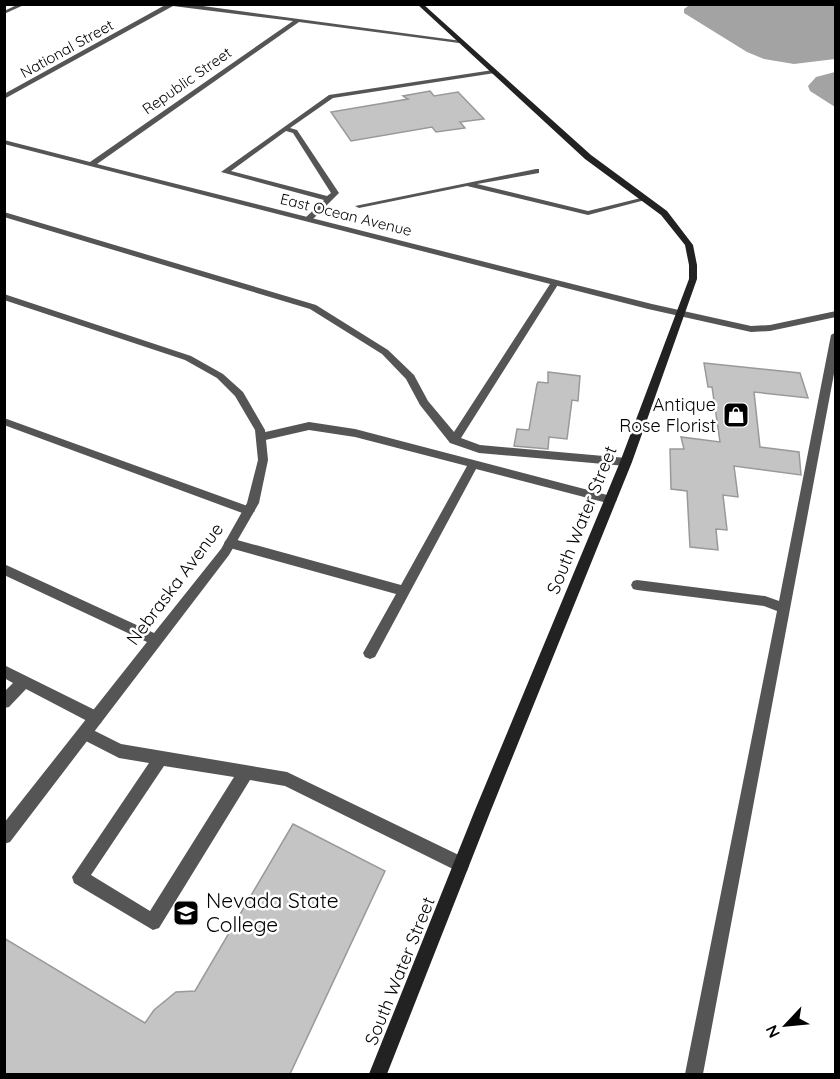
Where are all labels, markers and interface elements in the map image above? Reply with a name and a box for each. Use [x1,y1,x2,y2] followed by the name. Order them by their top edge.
[17,15,117,82] street label: National Street
[138,43,235,118] street label: Republic Street
[278,189,414,240] street label: East Ocean Avenue
[619,393,716,437] place label: Antique Rose Florist
[721,400,751,430] shop icon: Antique Rose Florist
[541,442,622,597] street label: South Water Street
[121,518,228,649] street label: Nebraska Avenue
[206,887,339,937] place label: Nevada State College
[359,893,440,1048] street label: South Water Street
[171,898,201,928] school or university icon: Nevada State College
[756,995,816,1055] north arrow
[761,1022,784,1041] text: N

